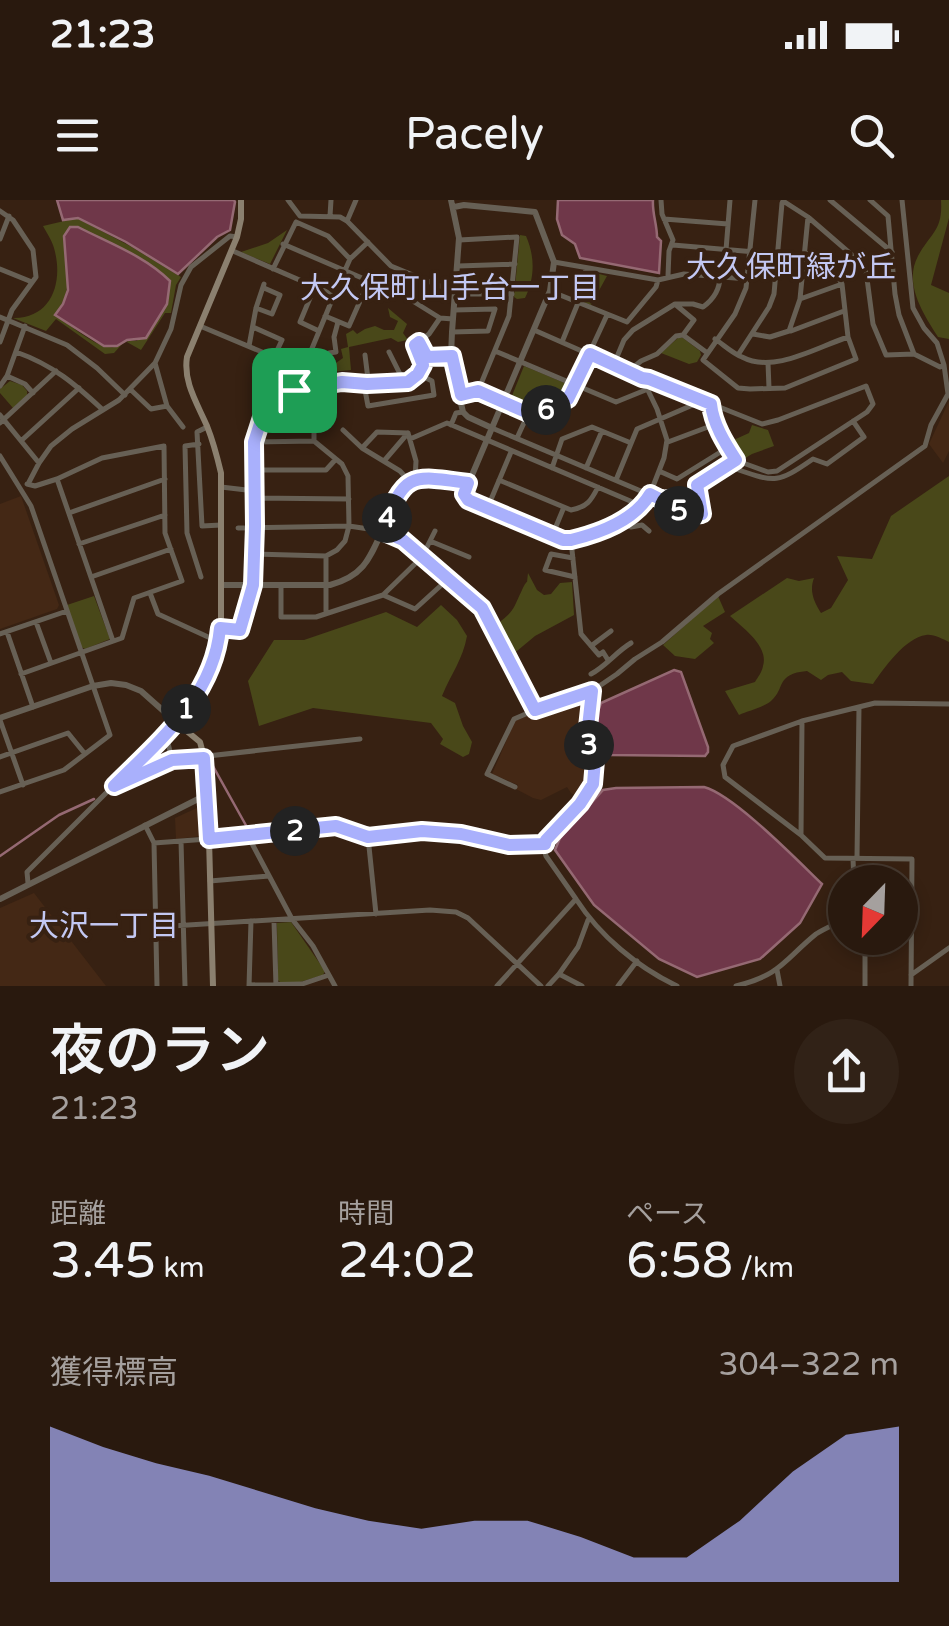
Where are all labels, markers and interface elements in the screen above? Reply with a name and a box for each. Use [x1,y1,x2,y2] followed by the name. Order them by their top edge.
[50,12,155,58] text: 21:23
[50,108,105,163] icon: menu
[405,108,544,162] text: Pacely
[844,108,899,163] icon: search
[686,249,896,286] district label: 大久保町緑が丘
[300,270,600,307] district label: 大久保町山手台一丁目
[252,348,337,433] pin
[267,363,322,418] icon: arrive
[521,385,571,435] pin: 6
[537,393,555,427] text: 6
[654,486,704,536] pin: 5
[362,493,412,543] pin: 4
[670,494,688,528] text: 5
[378,501,396,535] text: 4
[161,684,211,734] pin: 1
[177,692,195,726] text: 1
[564,720,614,770] pin: 3
[580,728,598,762] text: 3
[270,806,320,856] pin: 2
[286,814,304,848] text: 2
[828,865,918,955] north arrow
[828,865,918,955] map controls
[29,908,179,945] district label: 大沢一丁目
[50,1019,270,1085] text: 夜のラン
[794,1019,899,1124] button: share
[50,1090,139,1128] text: 21:23
[50,1197,106,1231] text: 距離
[338,1197,394,1231] text: 時間
[626,1197,709,1231] text: ペース
[50,1231,156,1291] text: 3.45
[338,1231,477,1291] text: 24:02
[626,1231,733,1291] text: 6:58
[156,1251,204,1285] text: km
[733,1251,794,1285] text: /km
[719,1346,899,1384] text: 304–322 m
[50,1354,178,1392] text: 獲得標高

